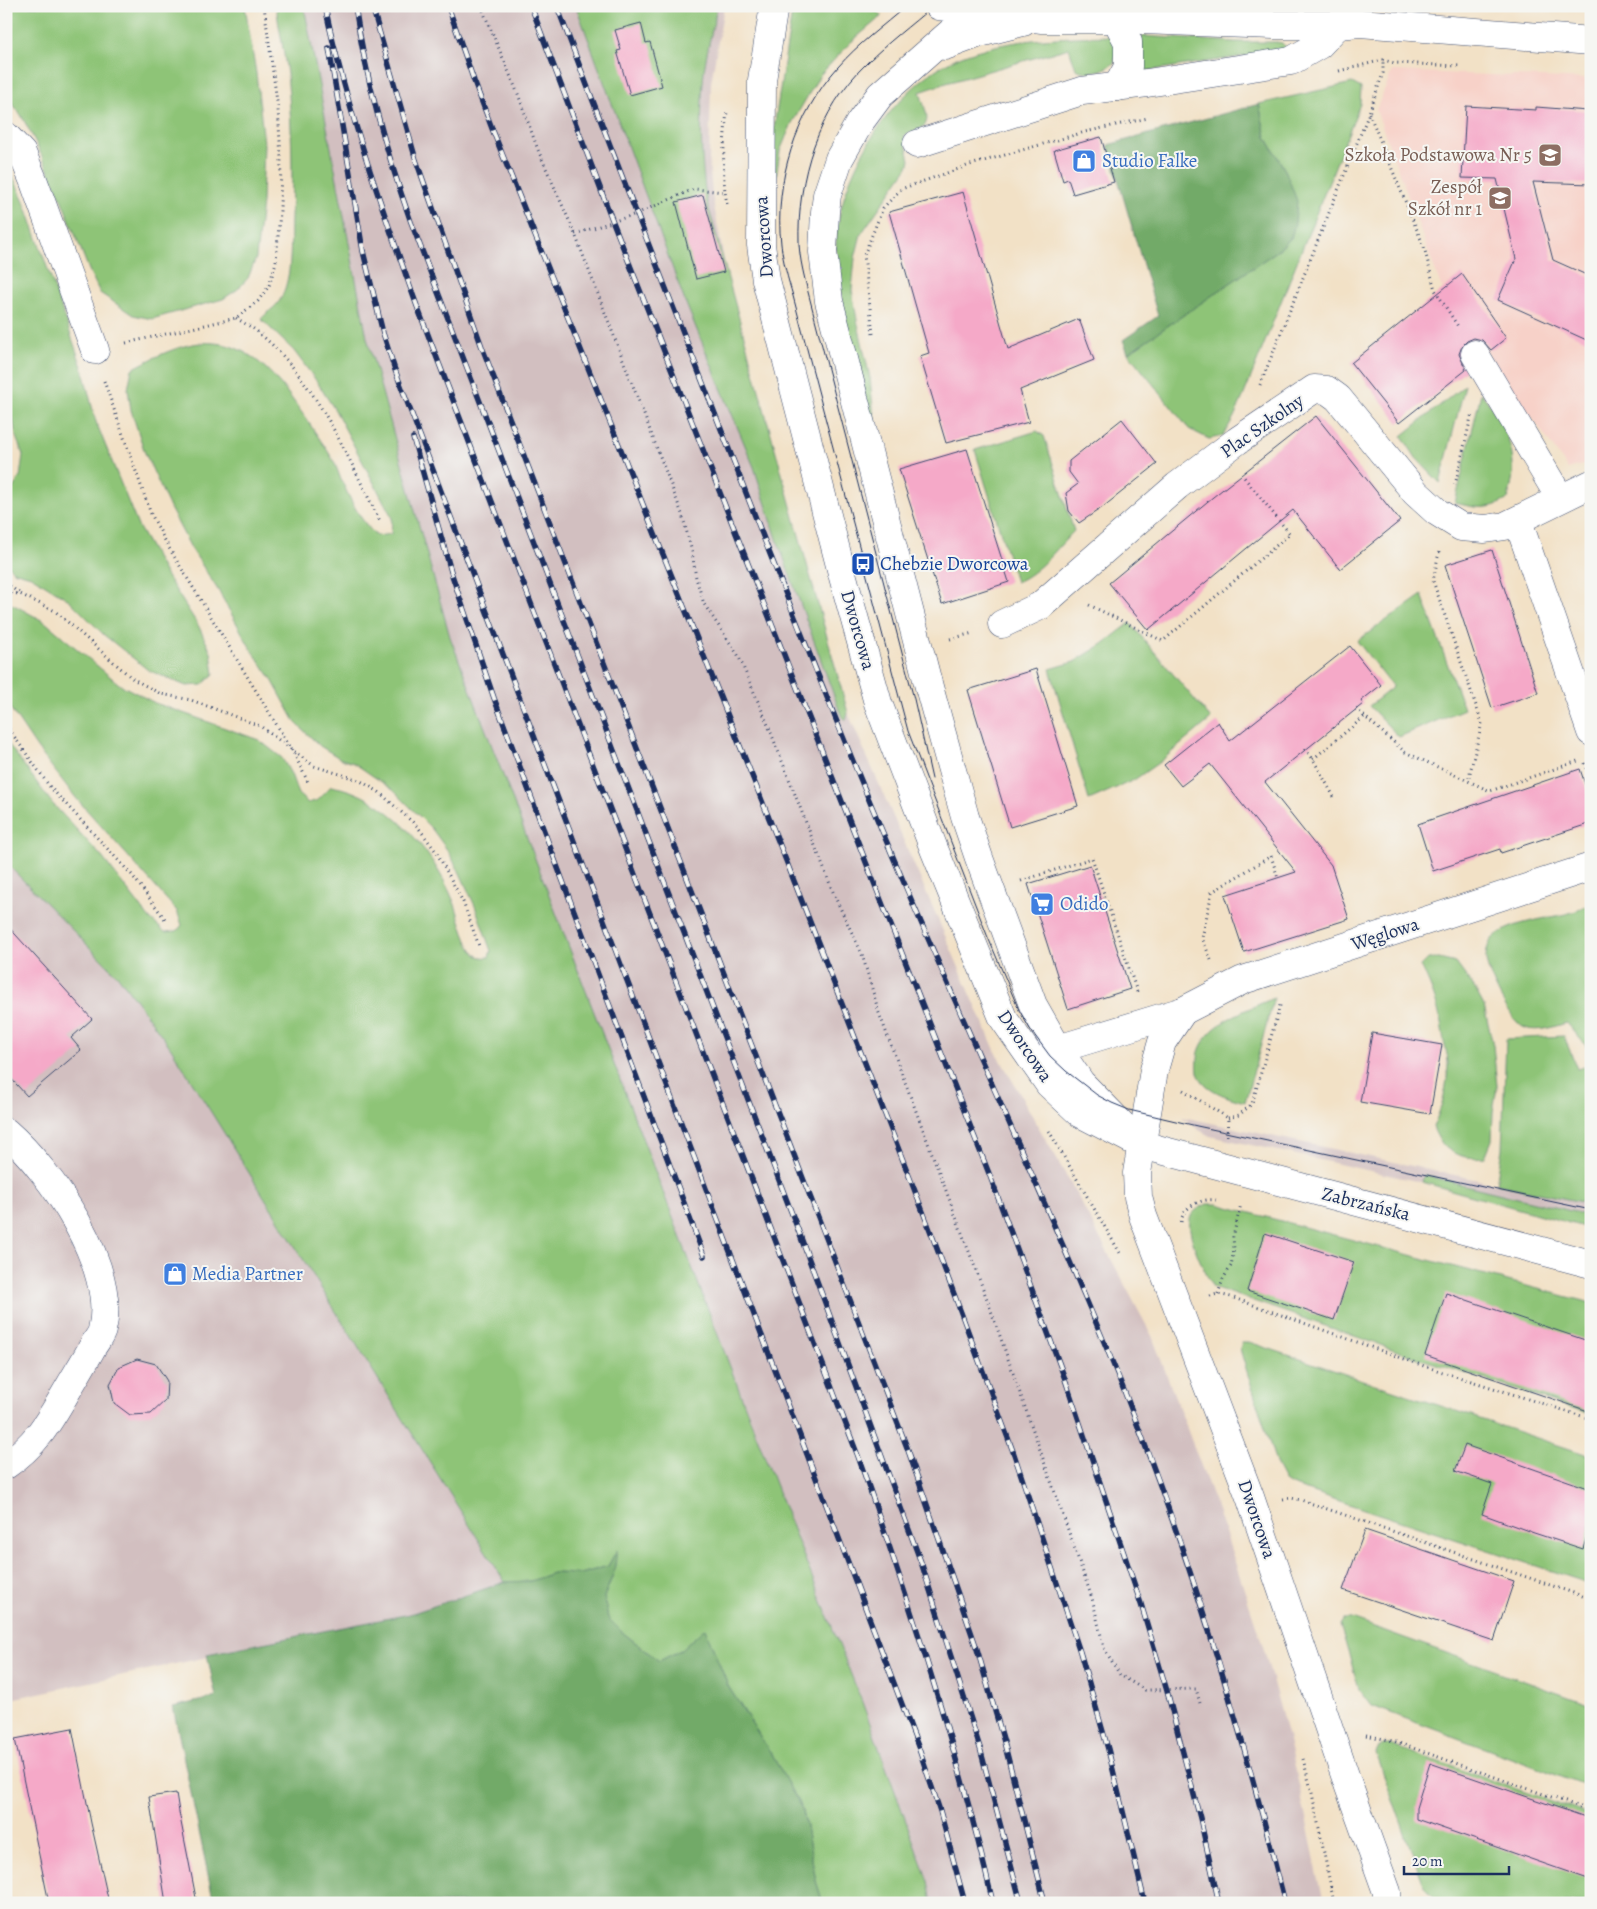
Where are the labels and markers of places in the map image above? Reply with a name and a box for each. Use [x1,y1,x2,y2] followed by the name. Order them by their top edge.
[1345,142,1532,168] place label: Szkoła Podstawowa Nr 5
[1537,142,1563,168] school or university icon: Szkoła Podstawowa Nr 5
[1071,148,1097,174] shop icon: Studio Falke
[1102,148,1197,174] place label: Studio Falke
[1408,174,1482,222] place label: Zespół Szkół nr 1
[1487,185,1513,211] school or university icon: Zespół Szkół nr 1
[850,551,876,577] bus stop icon: Chebzie Dworcowa
[880,551,1029,577] place label: Chebzie Dworcowa
[1029,891,1055,917] supermarket icon: Odido
[1060,891,1108,917] place label: Odido
[162,1261,188,1287] shop icon: Media Partner
[192,1261,303,1287] place label: Media Partner

